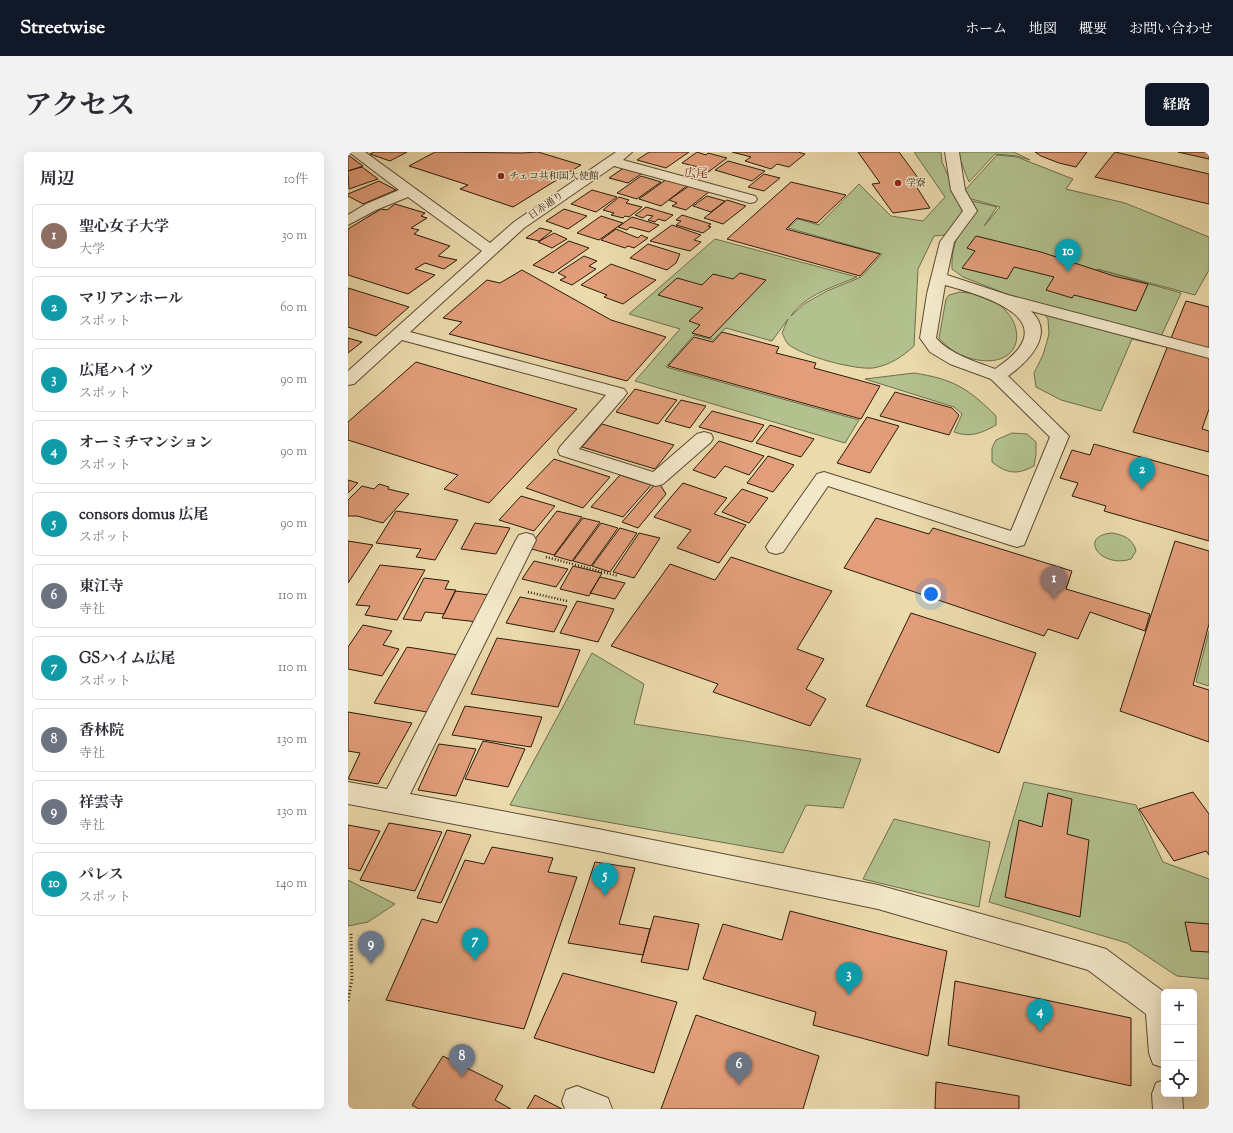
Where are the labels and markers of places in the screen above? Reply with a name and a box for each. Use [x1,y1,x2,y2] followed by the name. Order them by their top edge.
[509,169,599,184] place label: チェコ共和国大使館
[496,171,506,181] marker: チェコ共和国大使館
[906,176,926,191] place label: 学寮
[893,178,903,188] marker: 学寮
[1055,239,1081,272] pin: 10
[1129,457,1155,490] pin: 2
[1041,566,1067,599] pin: 1
[592,863,618,896] pin: 5
[462,928,488,961] pin: 7
[358,931,384,964] pin: 9
[836,962,862,995] pin: 3
[1027,999,1053,1032] pin: 4
[449,1044,475,1077] pin: 8
[726,1052,752,1085] pin: 6

